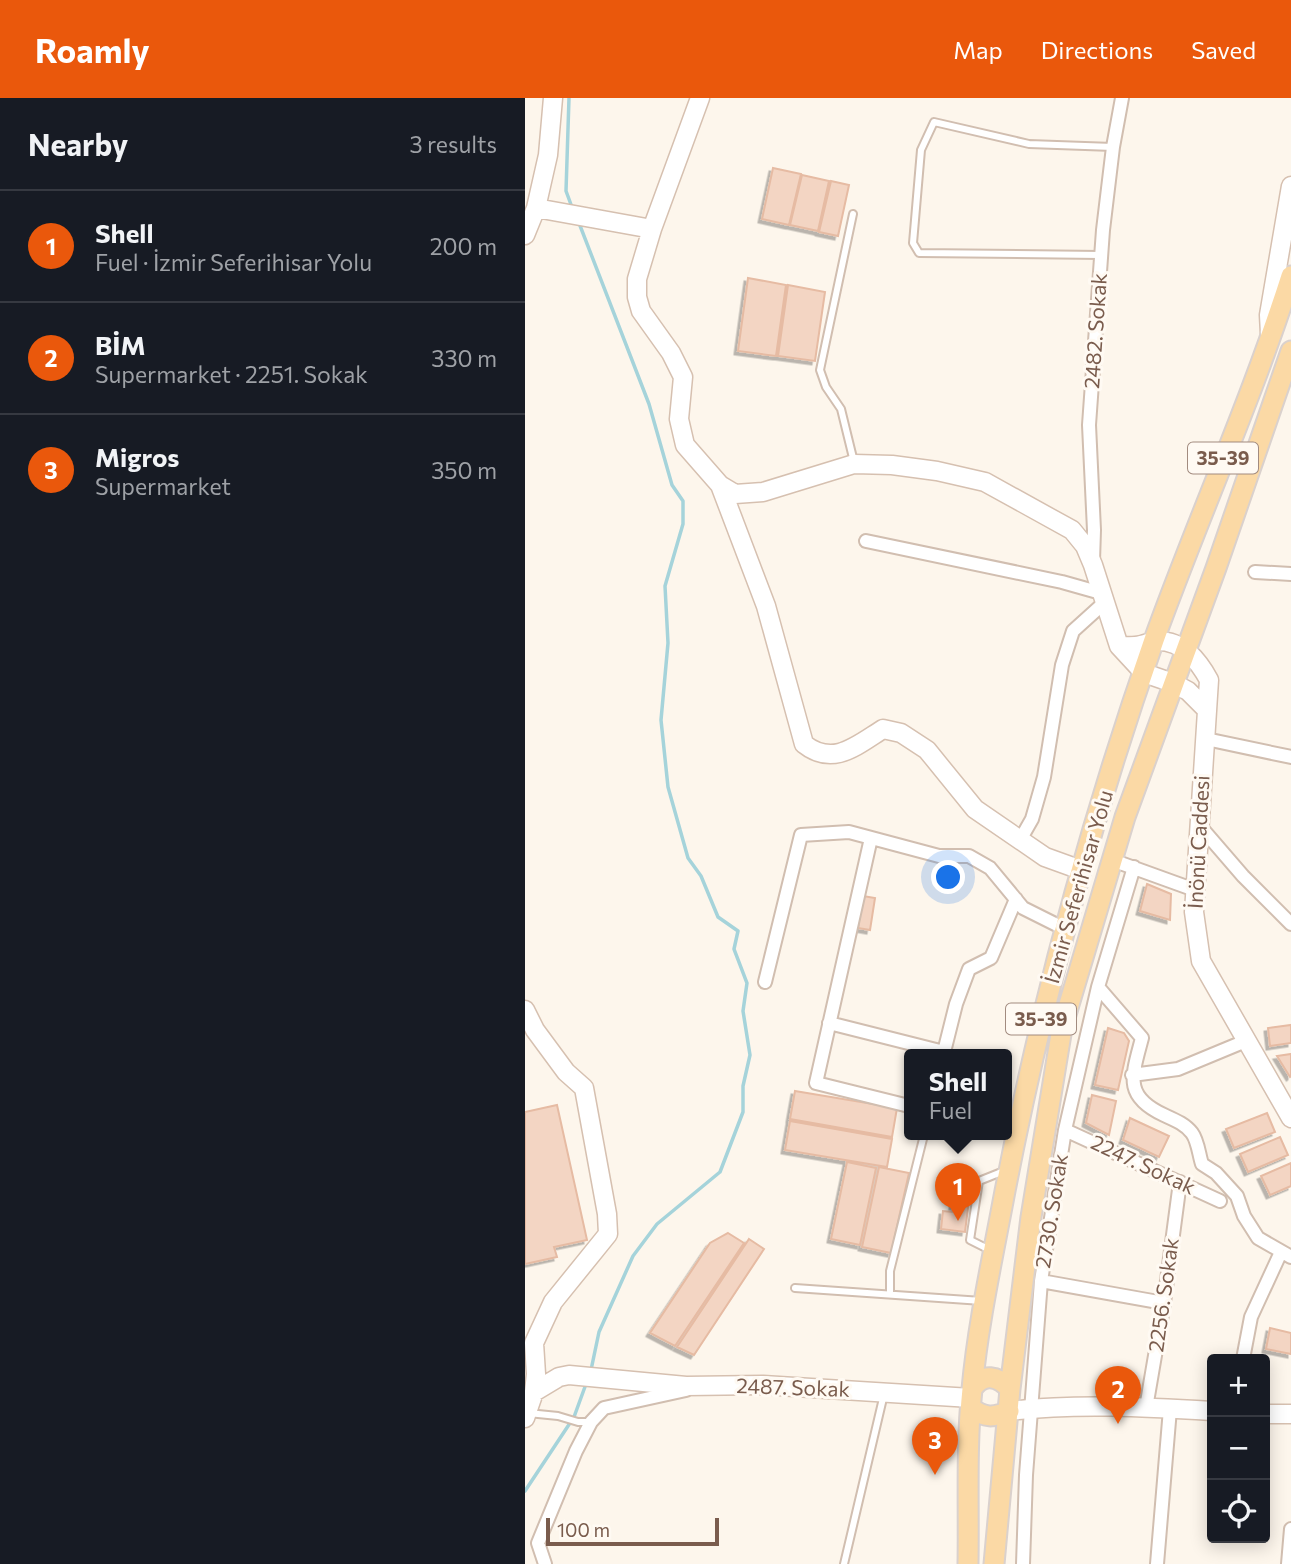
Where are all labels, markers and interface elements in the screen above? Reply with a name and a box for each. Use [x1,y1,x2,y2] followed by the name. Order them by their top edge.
[35,29,150,70] text: Roamly
[953,35,1003,64] text: Map
[1041,35,1153,64] text: Directions
[1191,35,1256,64] text: Saved
[28,125,128,162] text: Nearby
[410,130,497,158] text: 3 results
[95,217,154,248] text: Shell
[46,232,56,260] text: 1
[430,232,497,260] text: 200 m
[95,248,372,276] text: Fuel · İzmir Seferihisar Yolu
[1078,272,1111,390] street label: 2482. Sokak
[95,329,145,360] text: BİM
[44,344,58,372] text: 2
[431,344,497,372] text: 330 m
[95,360,368,388] text: Supermarket · 2251. Sokak
[95,441,179,472] text: Migros
[1188,442,1258,474] road number: 35-39
[44,456,58,484] text: 3
[431,456,497,484] text: 350 m
[95,472,231,500] text: Supermarket
[1182,774,1213,909] street label: İnönü Caddesi
[1038,787,1117,986] street label: İzmir Seferihisar Yolu
[931,860,965,894] your location
[1006,1004,1076,1035] road number: 35-39
[904,1049,1012,1140] popup
[929,1065,987,1096] text: Shell
[929,1096,972,1124] text: Fuel
[1087,1129,1200,1199] street label: 2247. Sokak
[1029,1152,1072,1270] street label: 2730. Sokak
[935,1163,981,1221] pin: 1
[1142,1236,1183,1354] street label: 2256. Sokak
[1207,1354,1270,1543] map controls
[1207,1354,1270,1417] button: +
[1095,1366,1141,1424] pin: 2
[736,1372,850,1401] street label: 2487. Sokak
[912,1417,958,1475] pin: 3
[1207,1417,1270,1480] button: −
[1207,1480,1270,1543] button: locate
[546,1515,719,1547] scale bar
[557,1518,610,1541] text: 100 m

